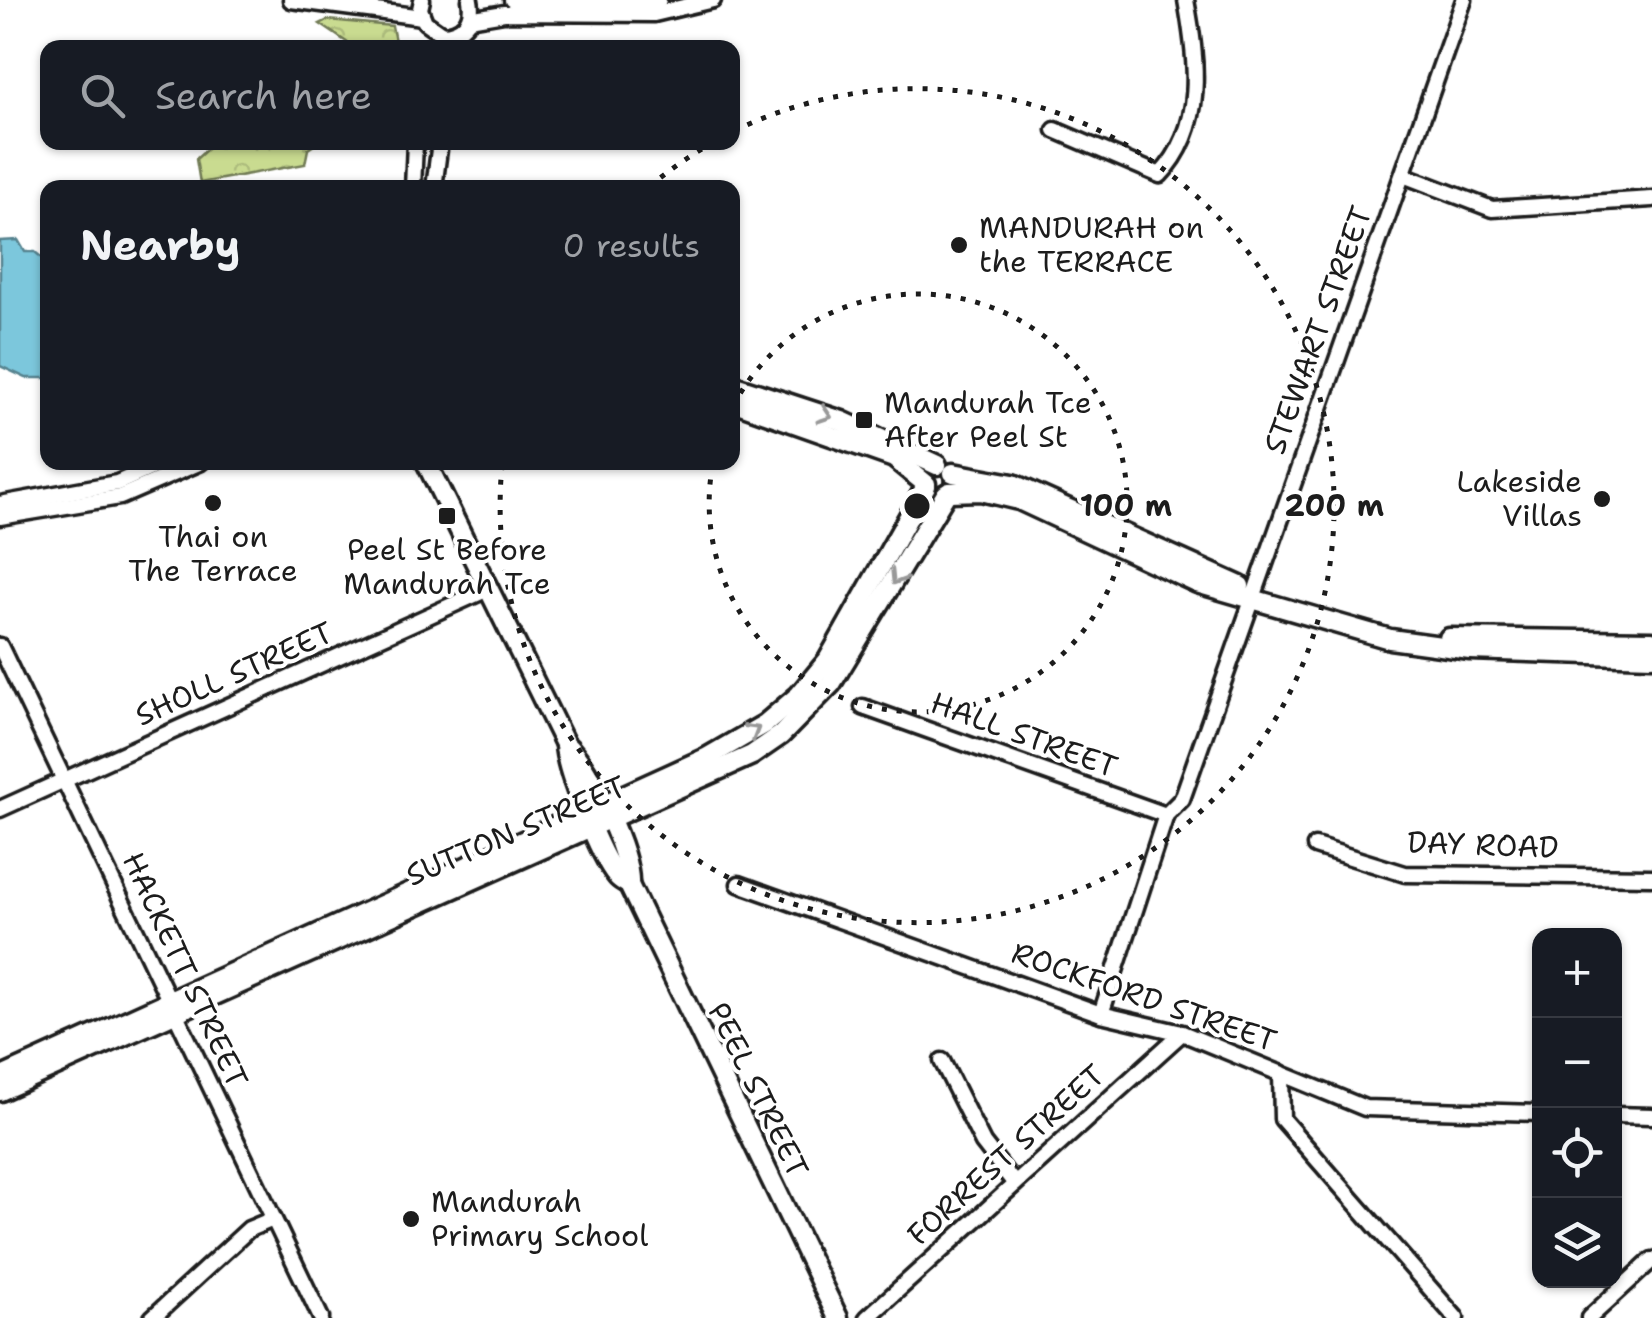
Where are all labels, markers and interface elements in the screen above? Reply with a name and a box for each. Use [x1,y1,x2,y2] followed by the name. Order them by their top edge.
[40,40,740,150] search box
[75,68,130,123] icon: search
[155,70,372,121] text: Search here
[1254,200,1381,459] street label: STEWART STREET
[979,207,1204,282] place label: MANDURAH on the TERRACE
[80,217,240,273] text: Nearby
[563,224,700,267] text: 0 results
[948,234,970,256] marker: MANDURAH on the TERRACE
[884,382,1092,457] place label: Mandurah Tce After Peel St
[816,404,833,424] one-way arrow
[853,409,875,431] marker: Mandurah Tce After Peel St
[1457,461,1582,536] place label: Lakeside Villas
[1080,485,1172,526] text: 100 m
[1284,485,1384,526] text: 200 m
[899,488,935,524] centre of rings
[1591,488,1613,510] marker: Lakeside Villas
[202,492,224,514] marker: Thai on The Terrace
[436,505,458,527] marker: Peel St Before Mandurah Tce
[128,516,298,591] place label: Thai on The Terrace
[343,529,551,604] place label: Peel St Before Mandurah Tce
[890,567,909,585] one-way arrow
[128,612,339,735] street label: SHOLL STREET
[925,682,1123,787] street label: HALL STREET
[742,724,760,743] one-way arrow
[399,766,632,895] street label: SUTTON STREET
[1407,821,1559,868] street label: DAY ROAD
[113,845,258,1094] street label: HACKETT STREET
[1532,928,1622,1288] map controls
[1532,928,1622,1018] button: +
[1006,932,1282,1061] street label: ROCKFORD STREET
[698,995,819,1184] street label: PEEL STREET
[1532,1018,1622,1108] button: −
[898,1055,1113,1254] street label: FORREST STREET
[1532,1108,1622,1198] button: locate
[431,1181,648,1256] place label: Mandurah Primary School
[1532,1198,1622,1288] button: layers
[400,1208,422,1230] marker: Mandurah Primary School

